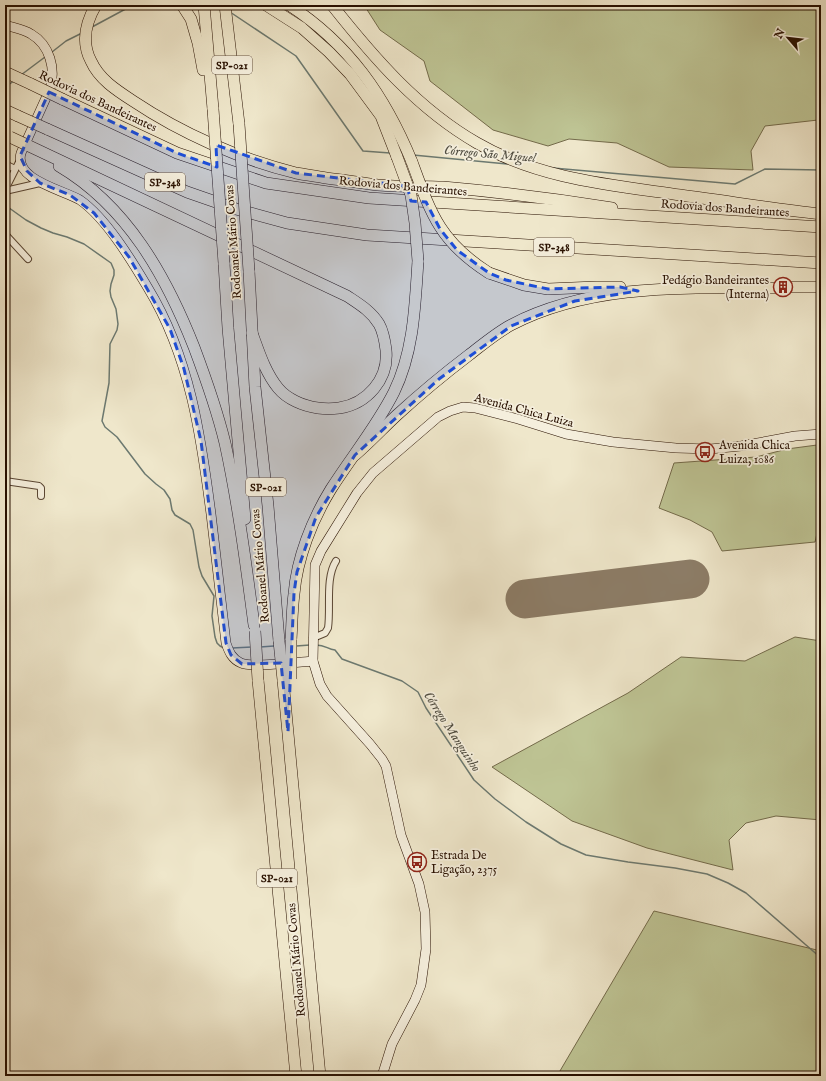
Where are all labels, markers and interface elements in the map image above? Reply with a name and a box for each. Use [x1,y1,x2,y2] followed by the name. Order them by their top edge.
[768,18,808,58] north arrow
[771,26,789,42] text: N
[212,56,252,74] road number: SP-021
[36,67,159,135] street label: Rodovia dos Bandeirantes
[443,142,537,168] water label: Córrego São Miguel
[145,173,185,191] road number: SP-348
[338,173,468,200] street label: Rodovia dos Bandeirantes
[222,185,245,299] street label: Rodoanel Mário Covas
[660,197,790,220] street label: Rodovia dos Bandeirantes
[534,238,574,256] road number: SP-348
[662,273,769,302] place label: Pedágio Bandeirantes (Interna)
[772,276,794,298] building icon: Pedágio Bandeirantes (Interna)
[472,390,576,431] street label: Avenida Chica Luiza
[718,438,791,467] place label: Avenida Chica Luiza, 1086
[694,441,716,463] bus stop icon: Avenida Chica Luiza, 1086
[246,478,286,496] road number: SP-021
[248,508,273,623] street label: Rodoanel Mário Covas
[419,688,484,776] water label: Córrego Manguinho
[431,848,498,877] place label: Estrada De Ligação, 2375
[406,851,428,873] bus stop icon: Estrada De Ligação, 2375
[257,869,297,887] road number: SP-021
[284,902,309,1017] street label: Rodoanel Mário Covas

